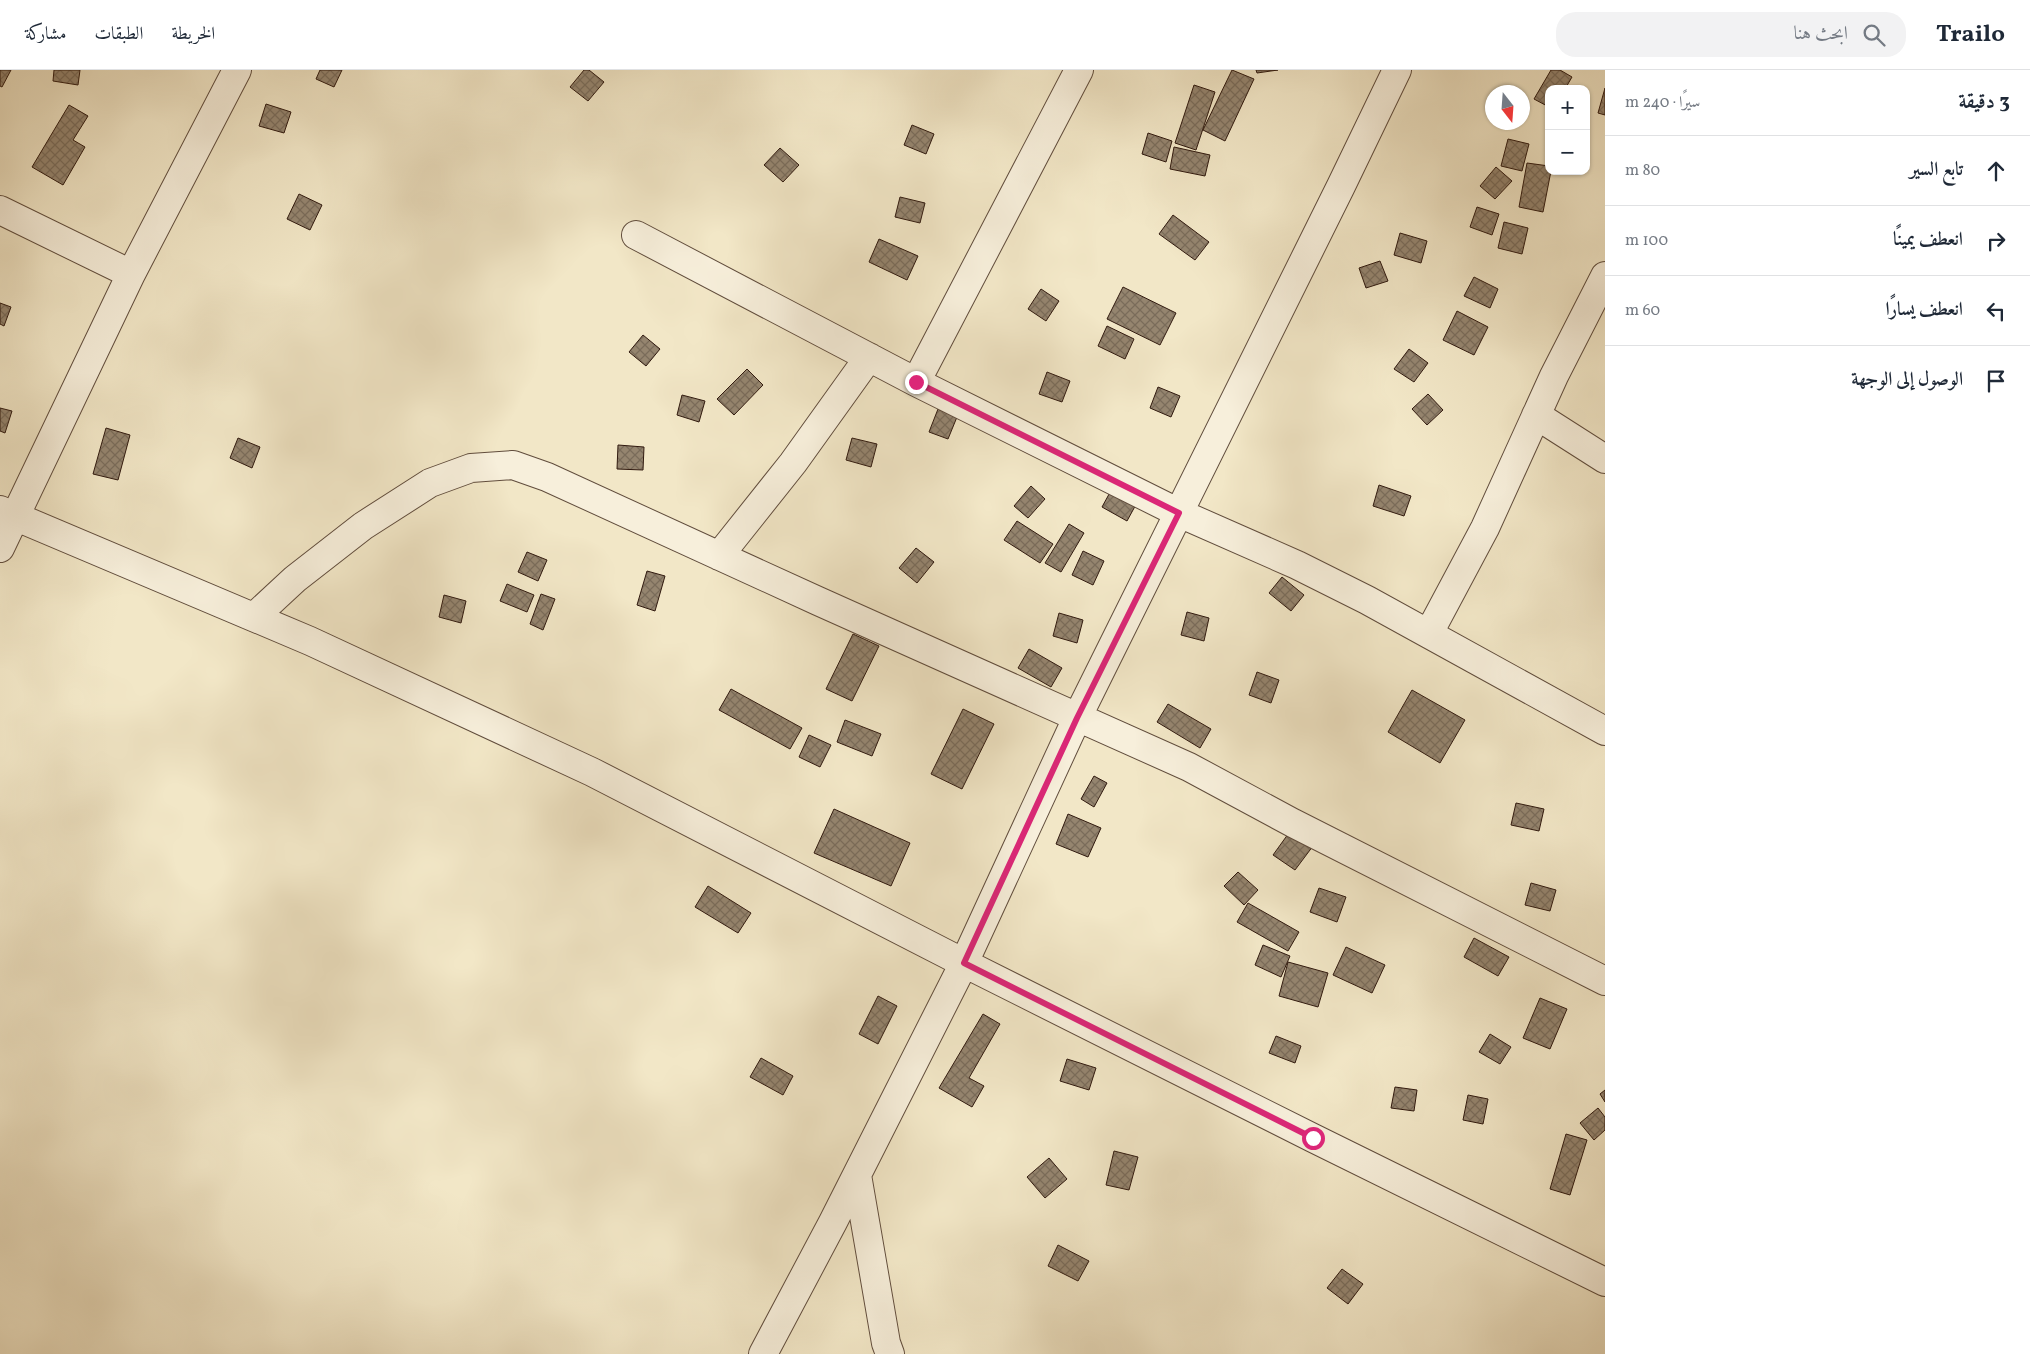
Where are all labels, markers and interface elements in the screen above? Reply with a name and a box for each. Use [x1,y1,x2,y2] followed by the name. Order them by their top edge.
[1556,12,1906,57] search box
[1936,18,2005,52] text: Trailo
[1794,21,1848,47] text: ابحث هنا
[1860,21,1888,49] icon: search
[25,22,66,47] text: مشاركة
[94,22,143,47] text: الطبقات
[171,22,215,47] text: الخريطة
[1485,85,1530,130] north arrow
[1545,85,1590,175] map controls
[1545,85,1590,130] button: +
[1958,88,2010,117] text: 3 دقيقة
[1625,92,1700,114] text: سيرًا · 240 m
[1545,130,1590,175] button: −
[1910,157,1963,183] text: تابع السير
[1982,157,2010,185] icon: ahead
[1625,160,1660,182] text: 80 m
[1893,227,1963,253] text: انعطف يمينًا
[1982,227,2010,255] icon: right
[1625,230,1668,252] text: 100 m
[1885,297,1963,323] text: انعطف يسارًا
[1982,297,2010,325] icon: left
[1625,300,1660,322] text: 60 m
[1851,367,1963,393] text: الوصول إلى الوجهة
[1982,367,2010,395] icon: arrive
[905,371,928,394] route end
[1302,1127,1325,1150] route start

